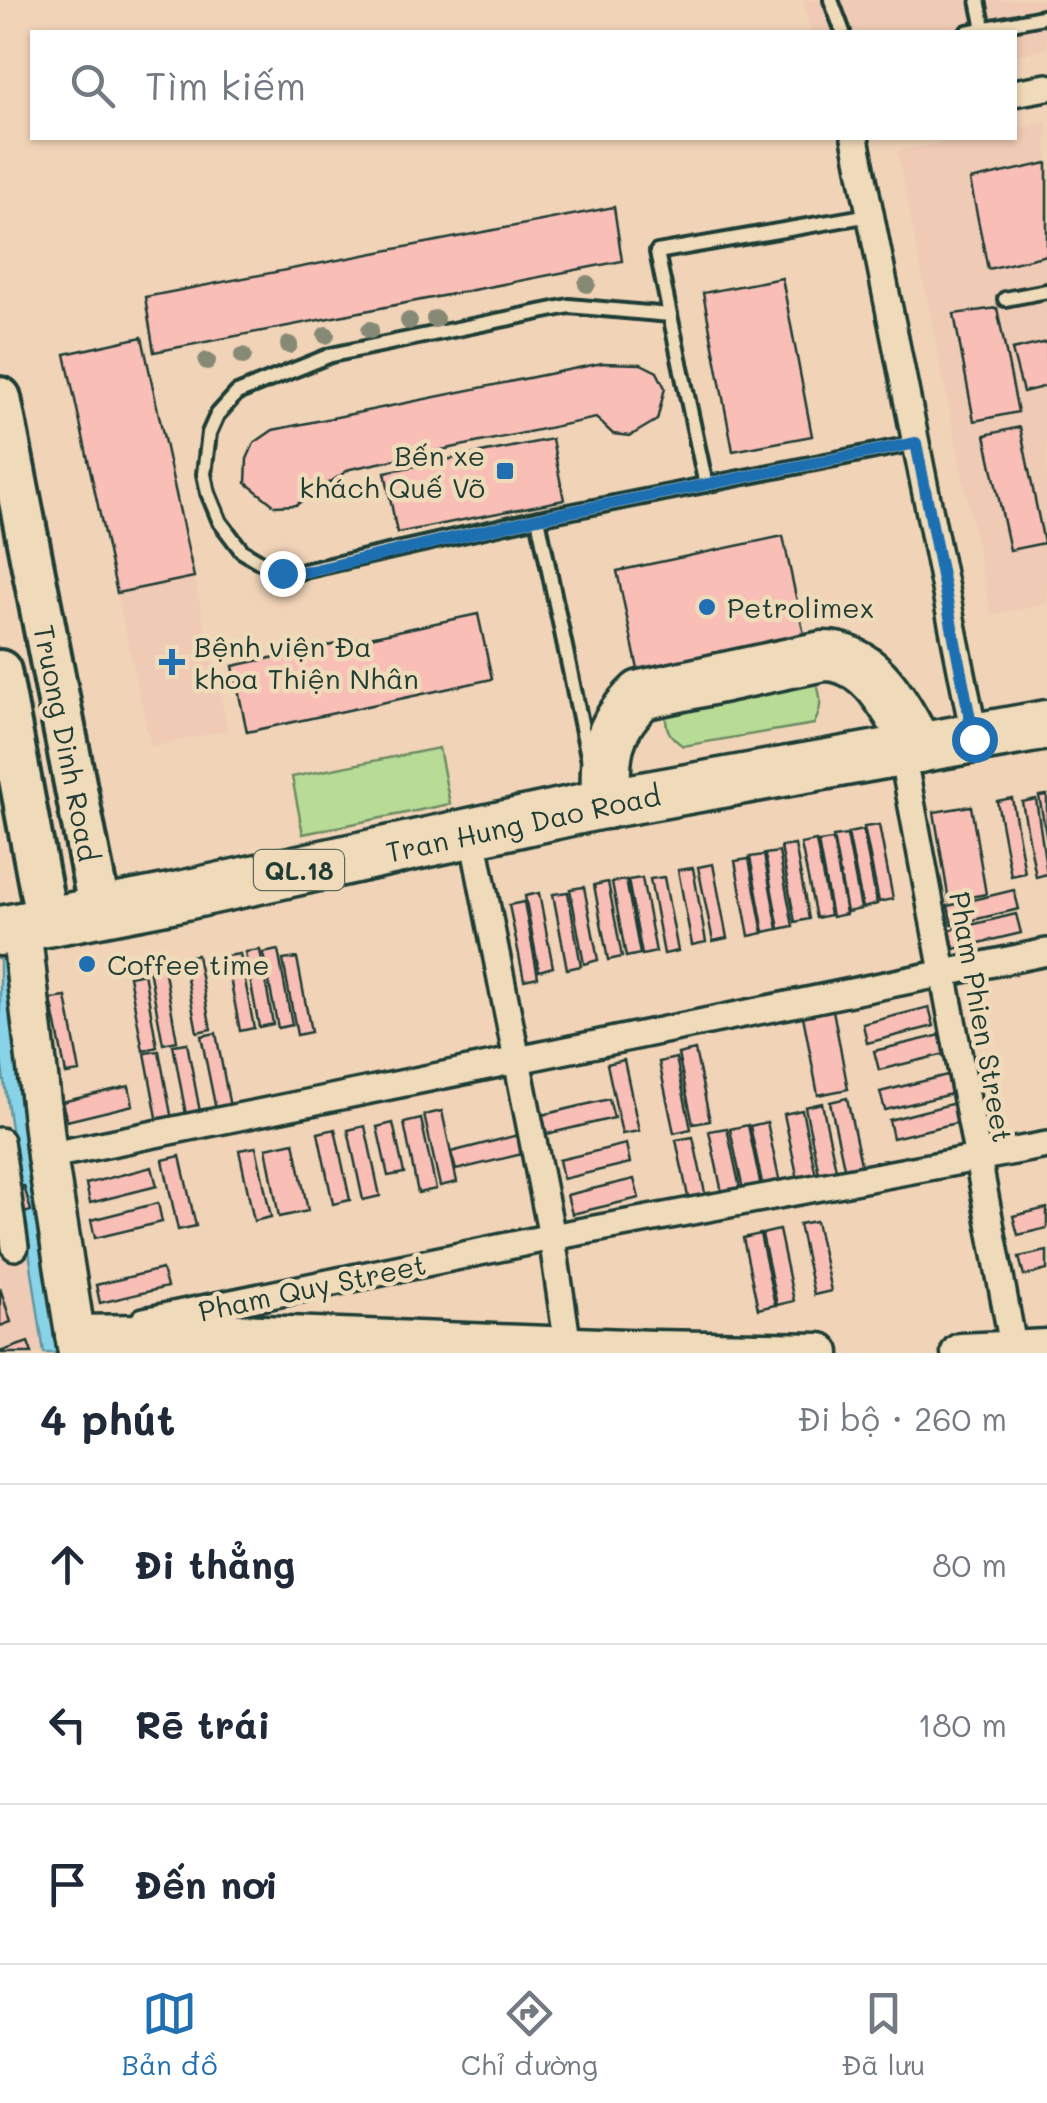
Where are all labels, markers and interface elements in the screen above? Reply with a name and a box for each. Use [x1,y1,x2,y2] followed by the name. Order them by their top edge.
[30,30,1017,140] search box
[65,58,120,113] icon: search
[145,60,306,110] text: Tìm kiếm
[299,437,485,505] place label: Bến xe khách Quế Võ
[494,460,516,482] marker: Bến xe khách Quế Võ
[260,551,306,597] route end
[727,589,874,625] place label: Petrolimex
[696,596,718,618] marker: Petrolimex
[26,622,108,864] street label: Truong Dinh Road
[194,628,419,696] place label: Bệnh viện Đa khoa Thiện Nhân
[159,649,185,675] marker: Bệnh viện Đa khoa Thiện Nhân
[952,717,998,763] route start
[383,776,663,870] street label: Tran Hung Dao Road
[254,850,344,890] road number: QL.18
[942,889,1022,1145] street label: Pham Phien Street
[107,946,270,982] place label: Coffee time
[76,953,98,975] marker: Coffee time
[195,1245,429,1329] street label: Pham Quy Street
[40,1391,175,1446] text: 4 phút
[797,1397,1007,1439] text: Đi bộ · 260 m
[40,1537,95,1592] icon: ahead
[135,1539,295,1589] text: Đi thẳng
[932,1543,1007,1585] text: 80 m
[40,1697,95,1752] icon: left
[135,1699,270,1749] text: Rẽ trái
[918,1703,1007,1745] text: 180 m
[40,1857,95,1912] icon: arrive
[135,1859,278,1909] text: Đến nơi
[122,1986,218,2082] tab: Bản đồ
[461,1986,598,2082] tab: Chỉ đường
[841,1986,925,2082] tab: Đã lưu

